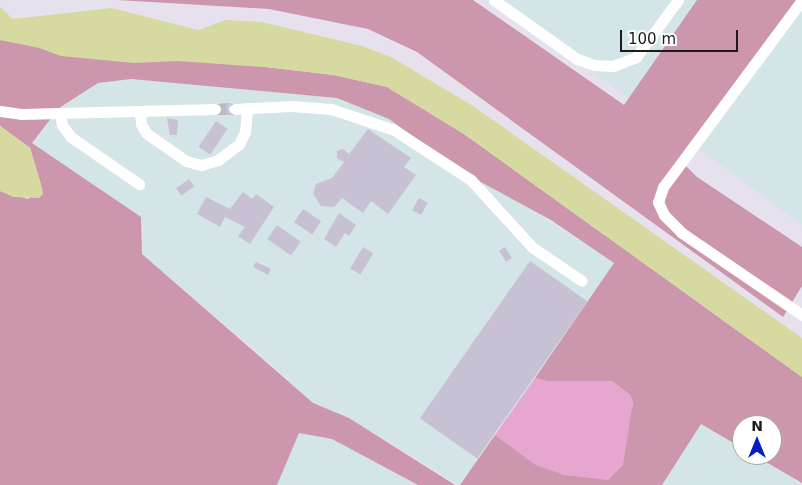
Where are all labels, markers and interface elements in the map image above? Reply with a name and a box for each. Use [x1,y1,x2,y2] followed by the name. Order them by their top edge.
[622,20,740,52] scale bar
[628,30,676,48] text: 100 m
[732,415,782,465] north arrow
[751,418,763,434] text: N

